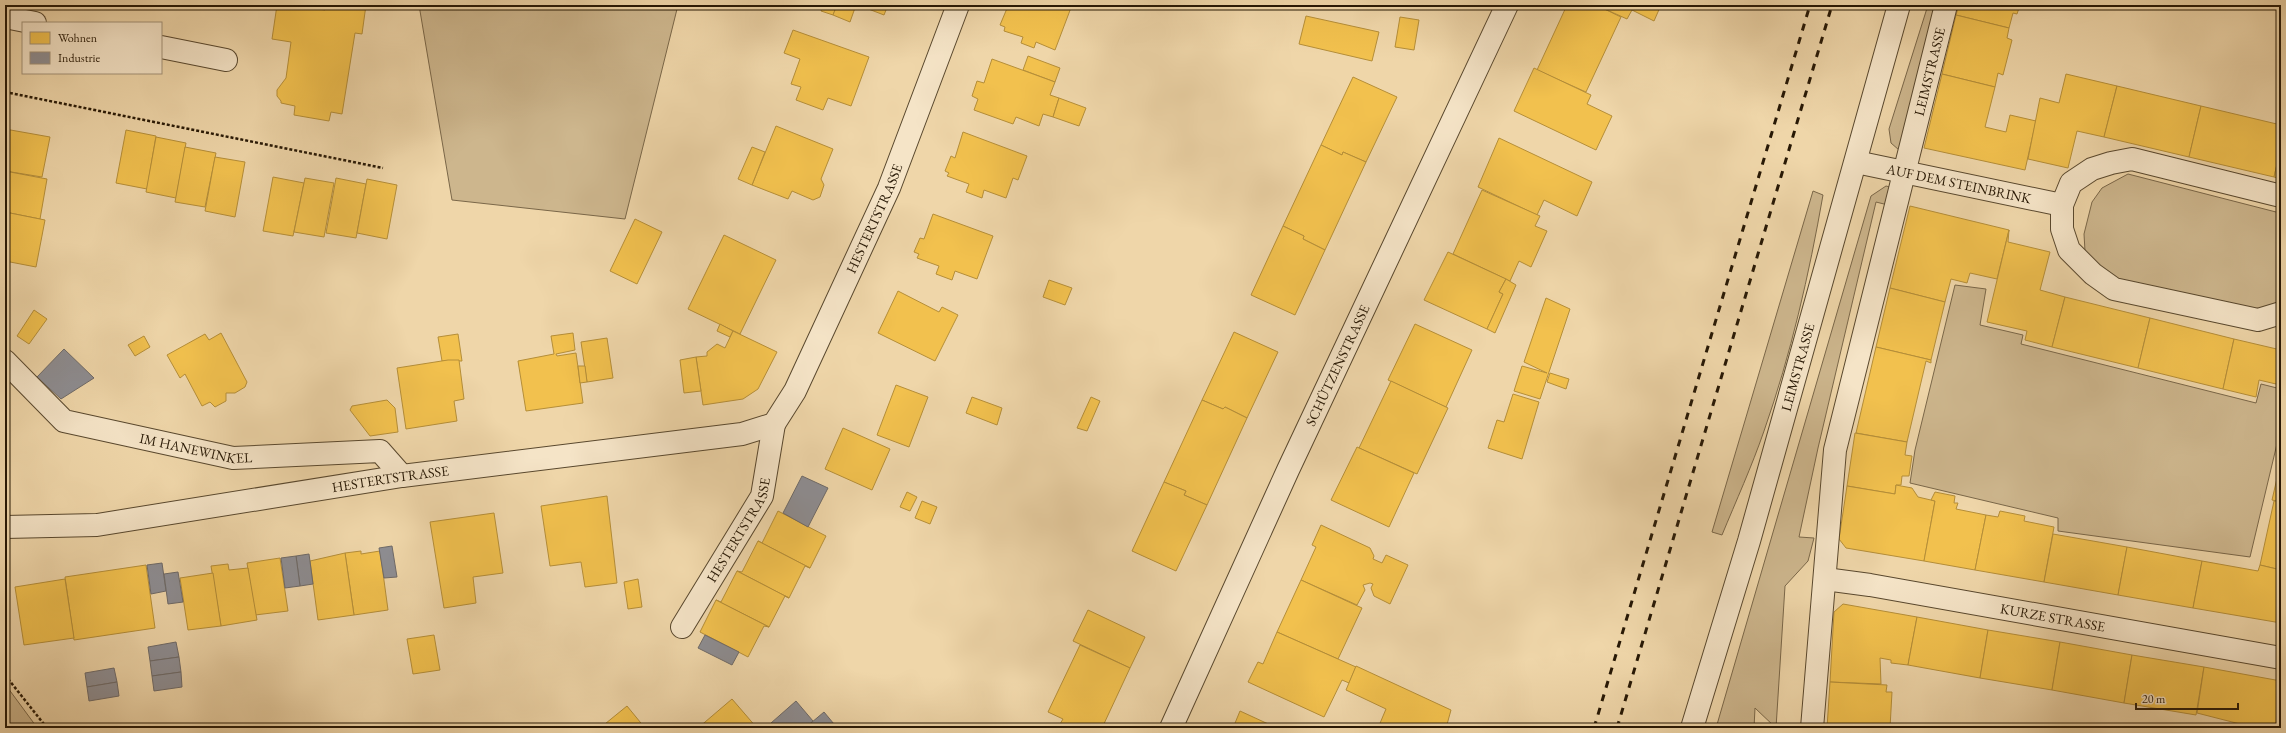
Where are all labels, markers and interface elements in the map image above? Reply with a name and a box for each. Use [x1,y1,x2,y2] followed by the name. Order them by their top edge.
[22,22,162,74] legend
[1910,25,1949,118] street label: LEIMSTRASSE
[58,30,98,46] text: Wohnen
[58,50,100,66] text: Industrie
[1884,159,2033,207] street label: AUF DEM STEINBRINK
[842,161,906,276] street label: HESTERTSTRASSE
[1301,302,1374,429] street label: SCHÜTZENSTRASSE
[1777,321,1819,413] street label: LEIMSTRASSE
[138,429,253,468] street label: IM HANEWINKEL
[330,461,450,496] street label: HESTERTSTRASSE
[702,476,774,586] street label: HESTERTSTRASSE
[1999,599,2107,636] street label: KURZE STRASSE
[2136,685,2238,711] scale bar
[2142,691,2166,707] text: 20 m

